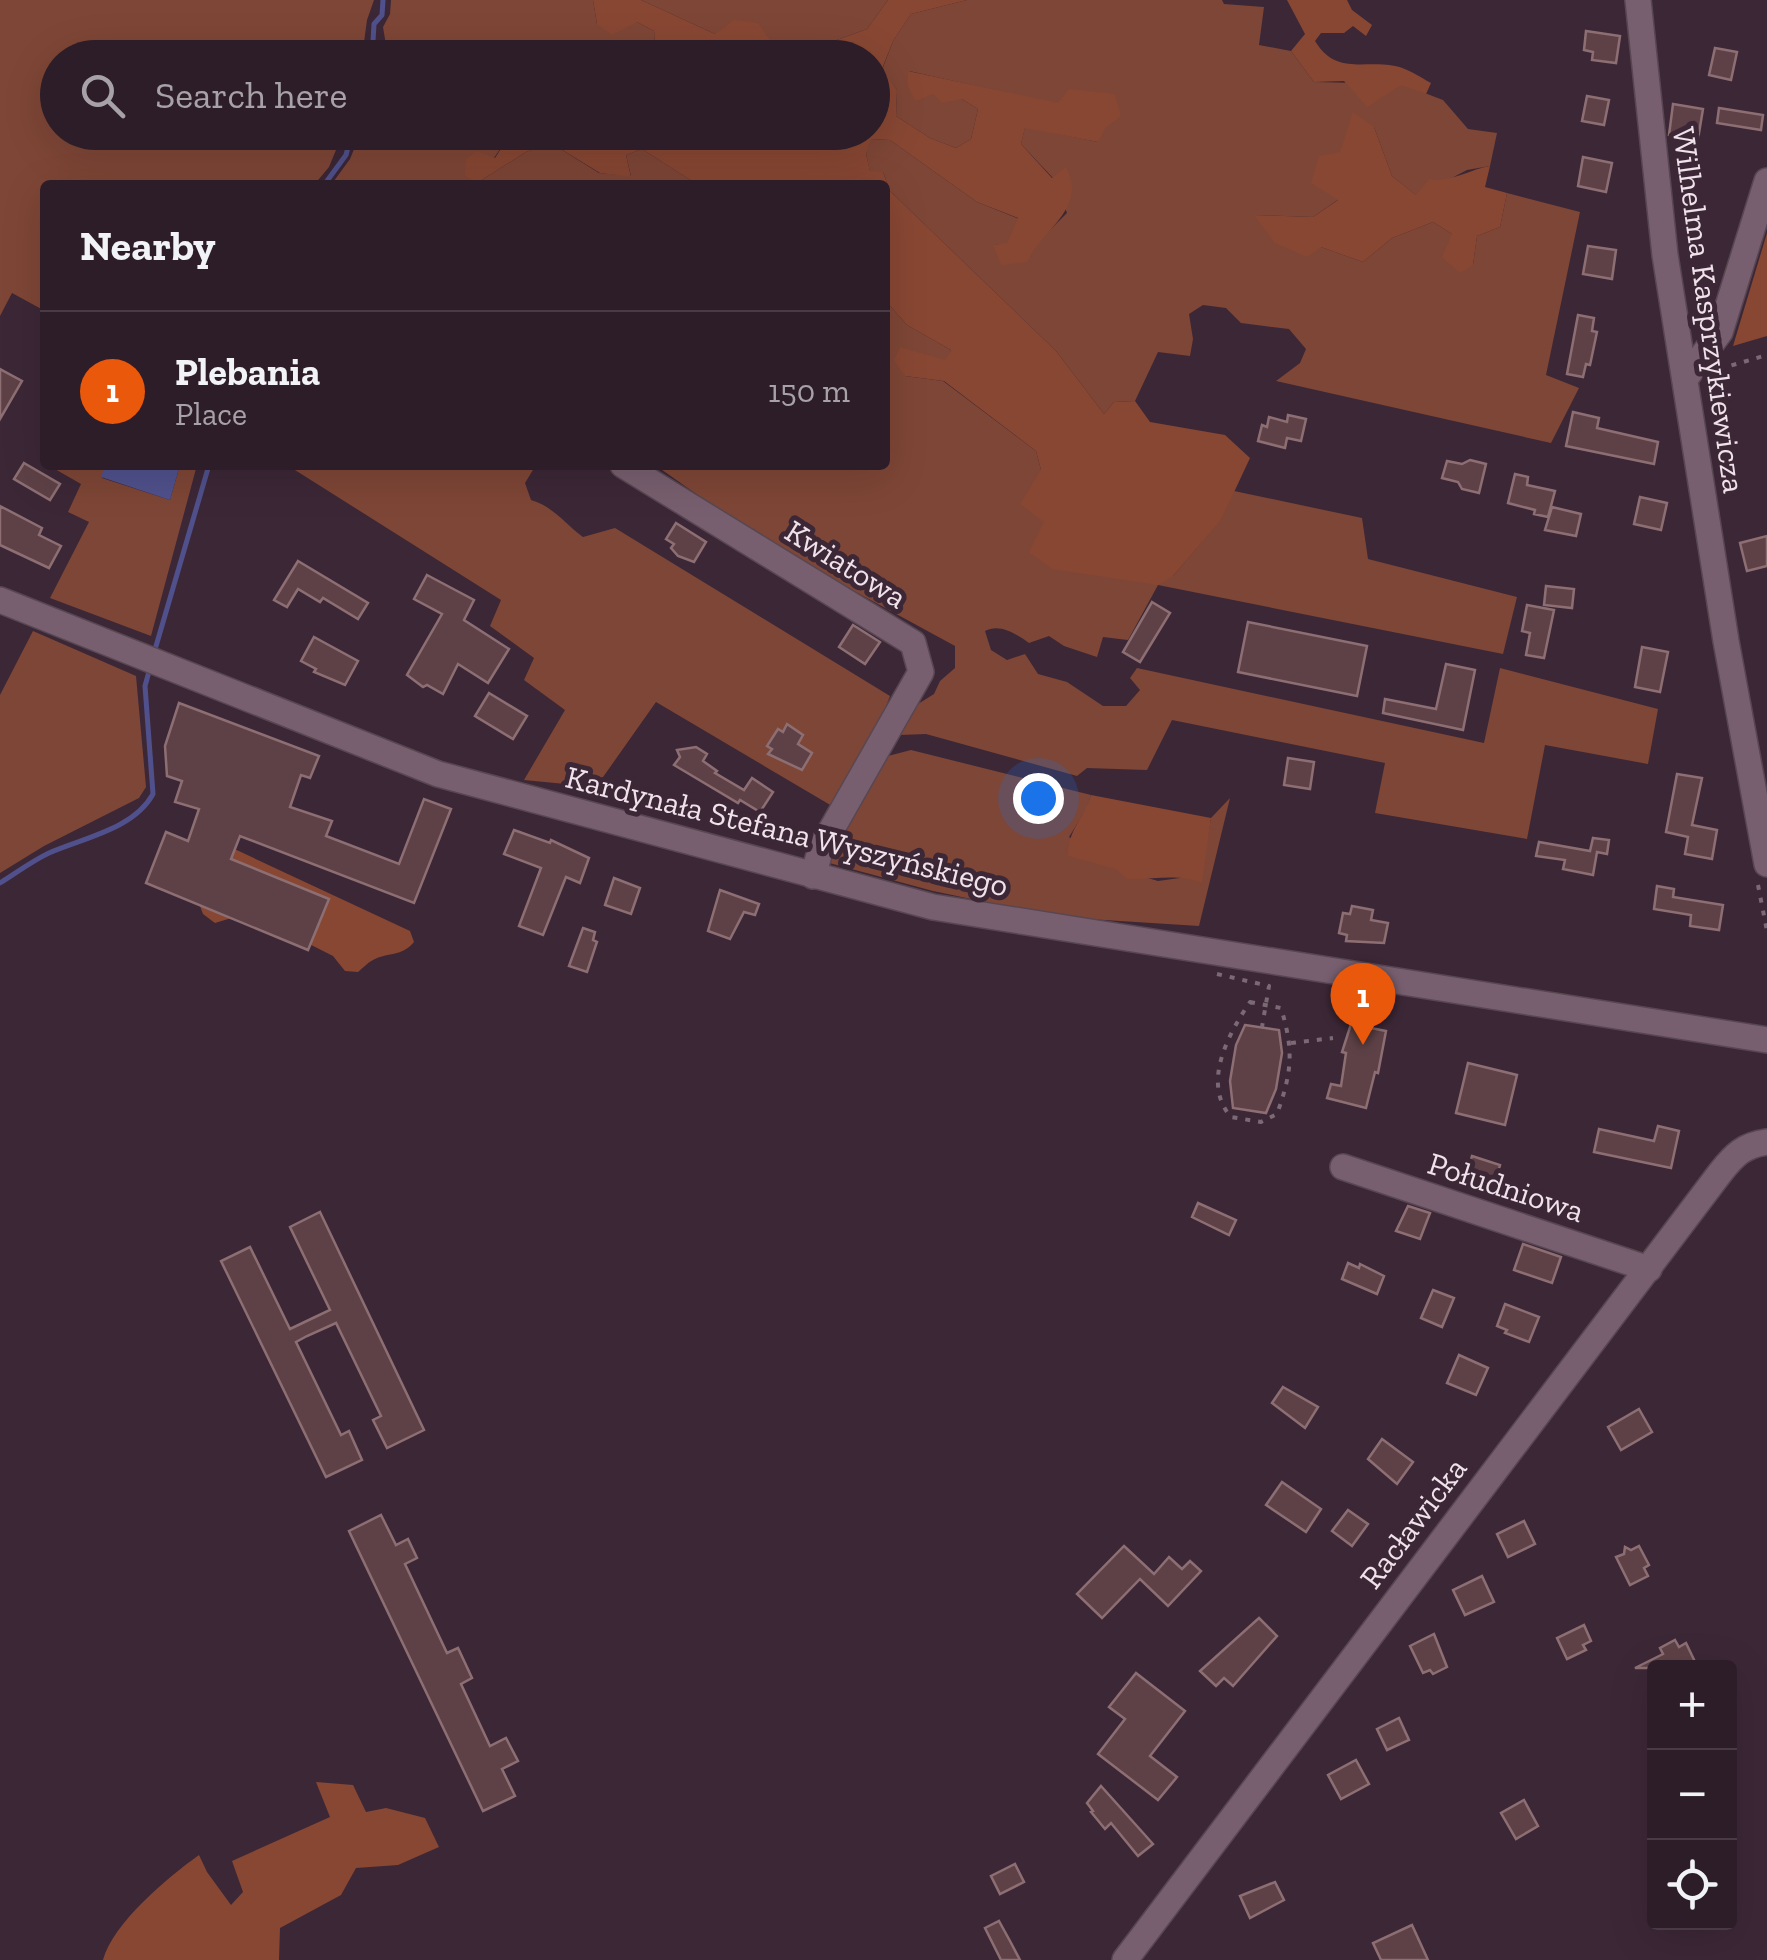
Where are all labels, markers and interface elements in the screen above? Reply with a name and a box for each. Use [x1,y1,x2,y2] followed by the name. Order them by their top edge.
[40,40,890,150] search box
[75,68,130,123] icon: search
[155,72,347,118] text: Search here
[1664,125,1754,495] street label: Wilhelma Kasprzykiewicza
[80,220,216,271] text: Nearby
[175,349,320,395] text: Plebania
[106,372,119,410] text: 1
[768,372,850,410] text: 150 m
[175,395,247,433] text: Place
[778,512,914,616] street label: Kwiatowa
[562,758,1012,904] street label: Kardynała Stefana Wyszyńskiego
[1013,773,1064,824] your location
[1330,962,1396,1045] pin: 1
[1423,1144,1589,1230] street label: Południowa
[1352,1450,1474,1596] street label: Racławicka
[1647,1660,1737,1930] map controls
[1647,1660,1737,1750] button: +
[1647,1750,1737,1840] button: −
[1647,1840,1737,1930] button: locate

